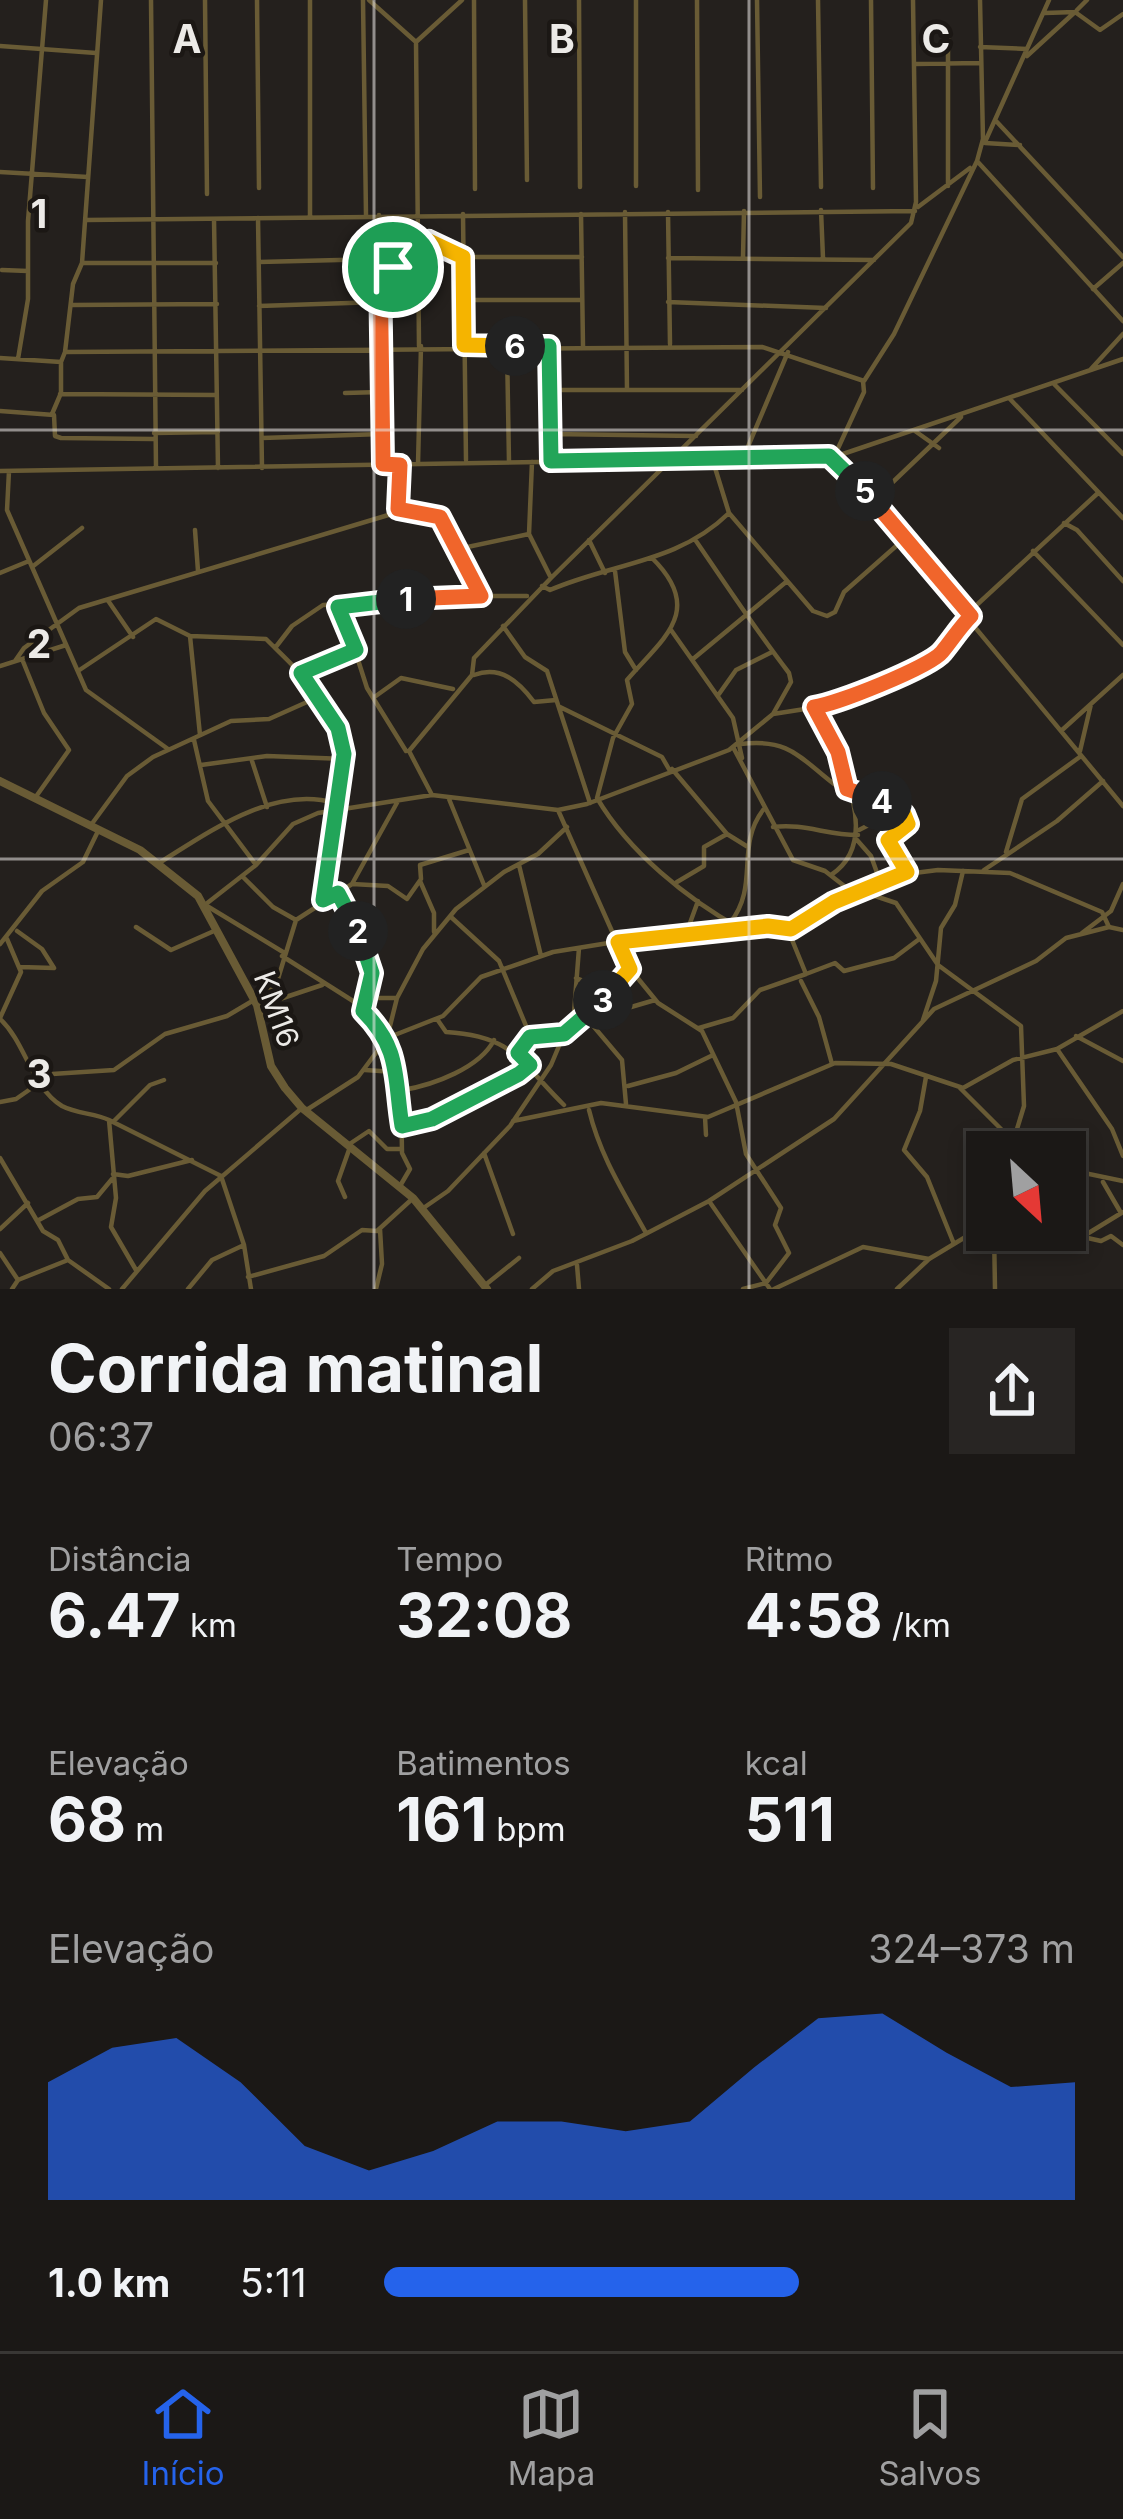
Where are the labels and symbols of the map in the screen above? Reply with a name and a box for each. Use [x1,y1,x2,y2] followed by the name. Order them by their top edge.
[172,15,202,62] text: A
[549,15,575,62] text: B
[922,15,950,62] text: C
[31,190,47,237] text: 1
[342,216,444,318] pin
[485,316,545,376] pin: 6
[835,461,895,521] pin: 5
[376,569,436,629] pin: 1
[27,620,51,667] text: 2
[852,771,912,831] pin: 4
[328,901,388,961] pin: 2
[247,966,307,1052] street label: KM16
[573,970,633,1030] pin: 3
[26,1050,52,1097] text: 3
[966,1131,1086,1251] north arrow

